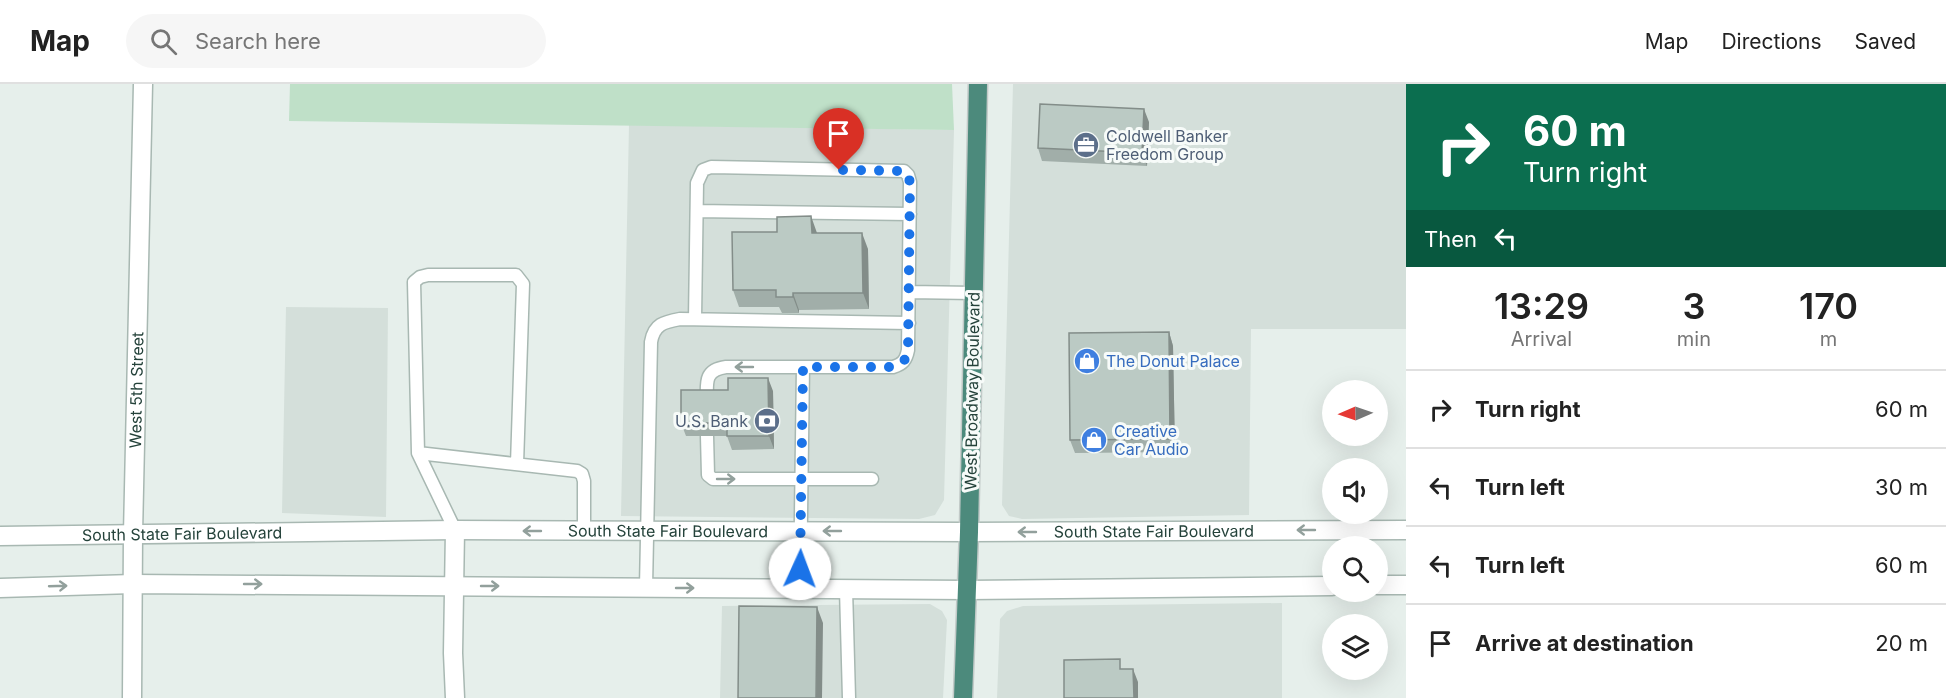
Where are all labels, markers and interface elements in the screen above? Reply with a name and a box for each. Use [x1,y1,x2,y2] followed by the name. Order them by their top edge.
[126,14,546,68] search box
[30,24,90,58] text: Map
[147,25,180,58] icon: search
[195,28,321,54] text: Search here
[1645,29,1688,54] text: Map
[1721,29,1822,54] text: Directions
[1855,29,1916,54] text: Saved
[1523,105,1627,156] text: 60 m
[813,108,864,170] pin
[1424,108,1502,186] icon: right
[822,117,855,150] icon: arrive
[1106,126,1228,164] place label: Coldwell Banker Freedom Group
[1071,130,1101,160] office icon: Coldwell Banker Freedom Group
[1523,156,1647,189] text: Turn right
[1489,222,1522,255] icon: left
[1424,226,1477,252] text: Then
[1494,284,1589,328] text: 13:29
[1682,284,1705,328] text: 3
[1799,284,1858,328] text: 170
[960,292,984,490] street label: West Broadway Boulevard
[1511,327,1572,351] text: Arrival
[1677,327,1711,351] text: min
[1820,327,1837,351] text: m
[125,332,147,449] street label: West 5th Street
[1072,346,1102,376] shop icon: The Donut Palace
[1106,351,1240,371] place label: The Donut Palace
[735,361,755,373] one-way arrow
[1322,380,1388,446] north arrow
[1322,380,1388,680] map controls
[1424,393,1457,426] icon: right
[1475,396,1581,422] text: Turn right
[1875,396,1928,422] text: 60 m
[752,406,782,436] bank icon: U.S. Bank
[675,411,748,431] place label: U.S. Bank
[1114,421,1189,459] place label: Creative Car Audio
[1079,425,1109,455] shop icon: Creative Car Audio
[1322,458,1388,524] button: sound
[1424,471,1457,504] icon: left
[716,473,736,485] one-way arrow
[1475,474,1565,500] text: Turn left
[1875,474,1928,500] text: 30 m
[568,520,768,541] street label: South State Fair Boulevard
[1054,521,1254,542] street label: South State Fair Boulevard
[82,522,282,545] street label: South State Fair Boulevard
[1296,524,1316,536] one-way arrow
[522,525,542,537] one-way arrow
[822,525,842,537] one-way arrow
[1017,526,1037,538] one-way arrow
[1322,536,1388,602] button: search
[768,537,832,601] position arrow
[1424,549,1457,582] icon: left
[1475,552,1565,578] text: Turn left
[1875,552,1928,578] text: 60 m
[243,579,263,590] one-way arrow
[480,580,500,592] one-way arrow
[48,581,68,592] one-way arrow
[675,582,695,594] one-way arrow
[1322,614,1388,680] button: layers
[1424,627,1457,660] icon: arrive
[1475,630,1694,656] text: Arrive at destination
[1875,630,1928,656] text: 20 m

